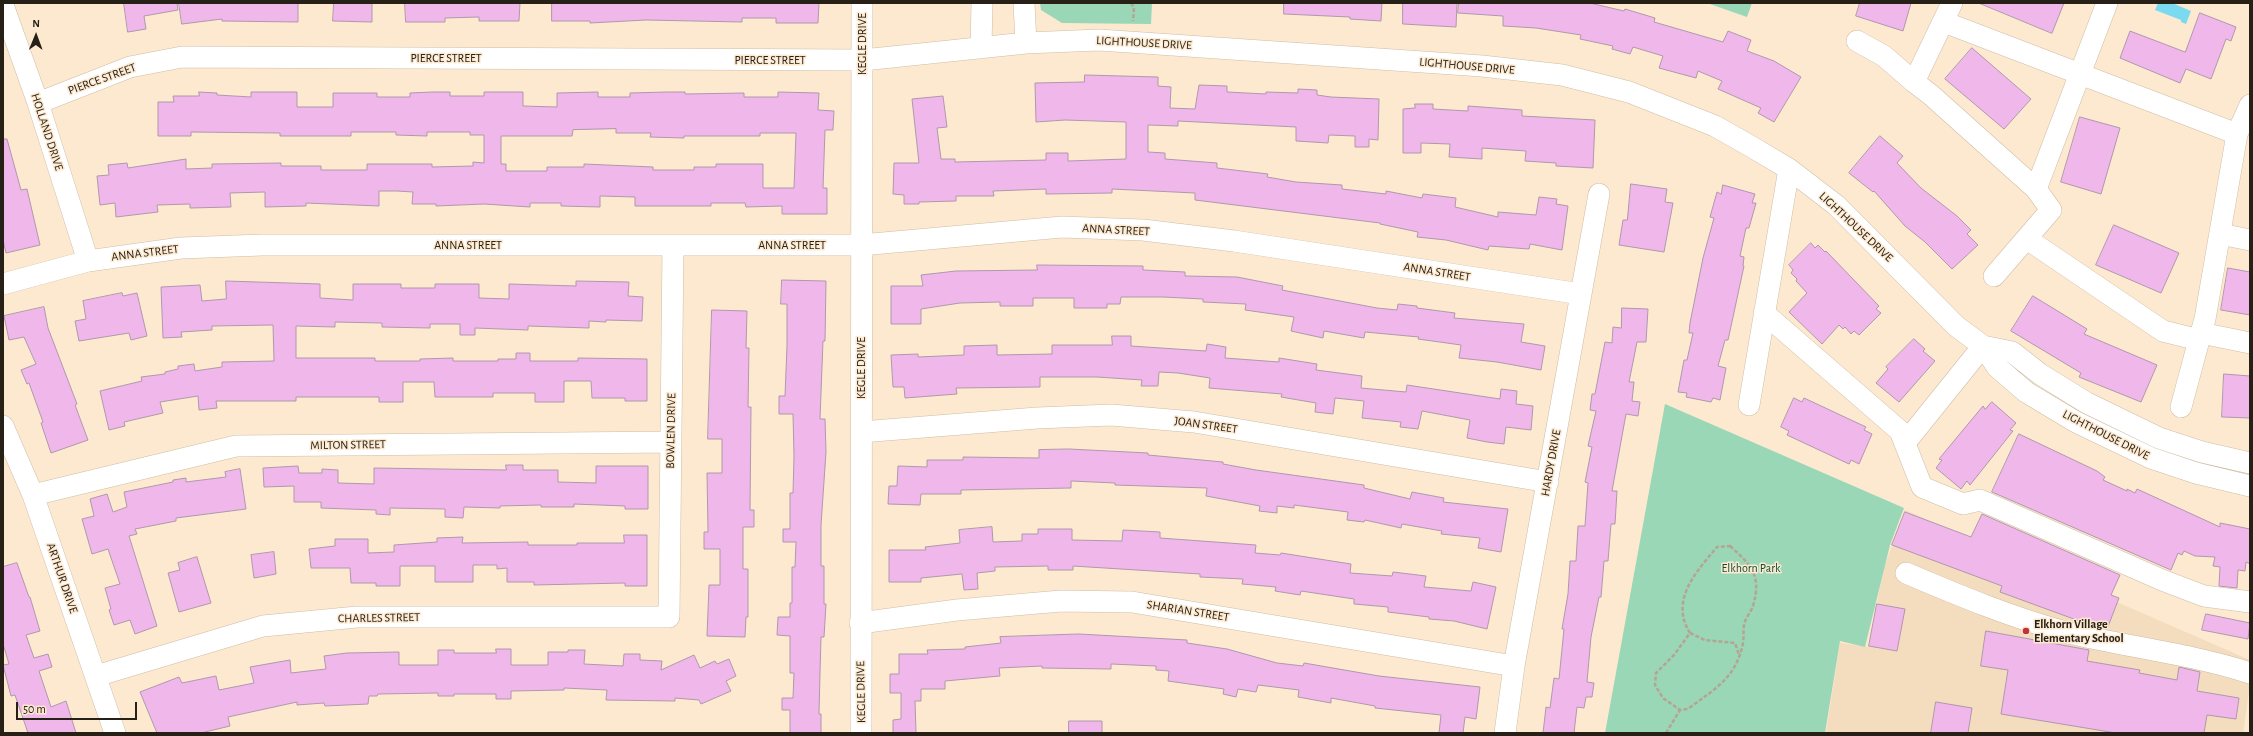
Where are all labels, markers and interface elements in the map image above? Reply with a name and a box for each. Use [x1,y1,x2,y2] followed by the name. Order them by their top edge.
[855,13,869,75] street label: KEGLE DRIVE
[16,16,56,56] north arrow
[32,18,40,29] text: N
[1096,33,1192,53] street label: LIGHTHOUSE DRIVE
[410,51,482,65] street label: PIERCE STREET
[734,53,806,67] street label: PIERCE STREET
[1419,55,1515,77] street label: LIGHTHOUSE DRIVE
[66,60,138,98] street label: PIERCE STREET
[28,92,66,172] street label: HOLLAND DRIVE
[1816,189,1896,265] street label: LIGHTHOUSE DRIVE
[1082,221,1150,239] street label: ANNA STREET
[434,238,502,252] street label: ANNA STREET
[758,238,826,252] street label: ANNA STREET
[111,242,179,264] street label: ANNA STREET
[1402,260,1472,284] street label: ANNA STREET
[854,337,868,399] street label: KEGLE DRIVE
[663,393,679,469] street label: BOWLEN DRIVE
[2060,407,2152,463] street label: LIGHTHOUSE DRIVE
[1174,413,1238,437] street label: JOAN STREET
[1538,429,1564,497] street label: HARDY DRIVE
[310,437,386,453] street label: MILTON STREET
[43,541,81,615] street label: ARTHUR DRIVE
[1722,561,1780,575] park label: Elkhorn Park
[1146,597,1230,625] street label: SHARIAN STREET
[338,610,420,626] street label: CHARLES STREET
[2034,617,2124,645] place label: Elkhorn Village Elementary School
[2021,626,2031,636] marker: Elkhorn Village Elementary School
[853,661,869,723] street label: KEGLE DRIVE
[18,694,139,720] scale bar
[23,703,46,715] text: 50 m

